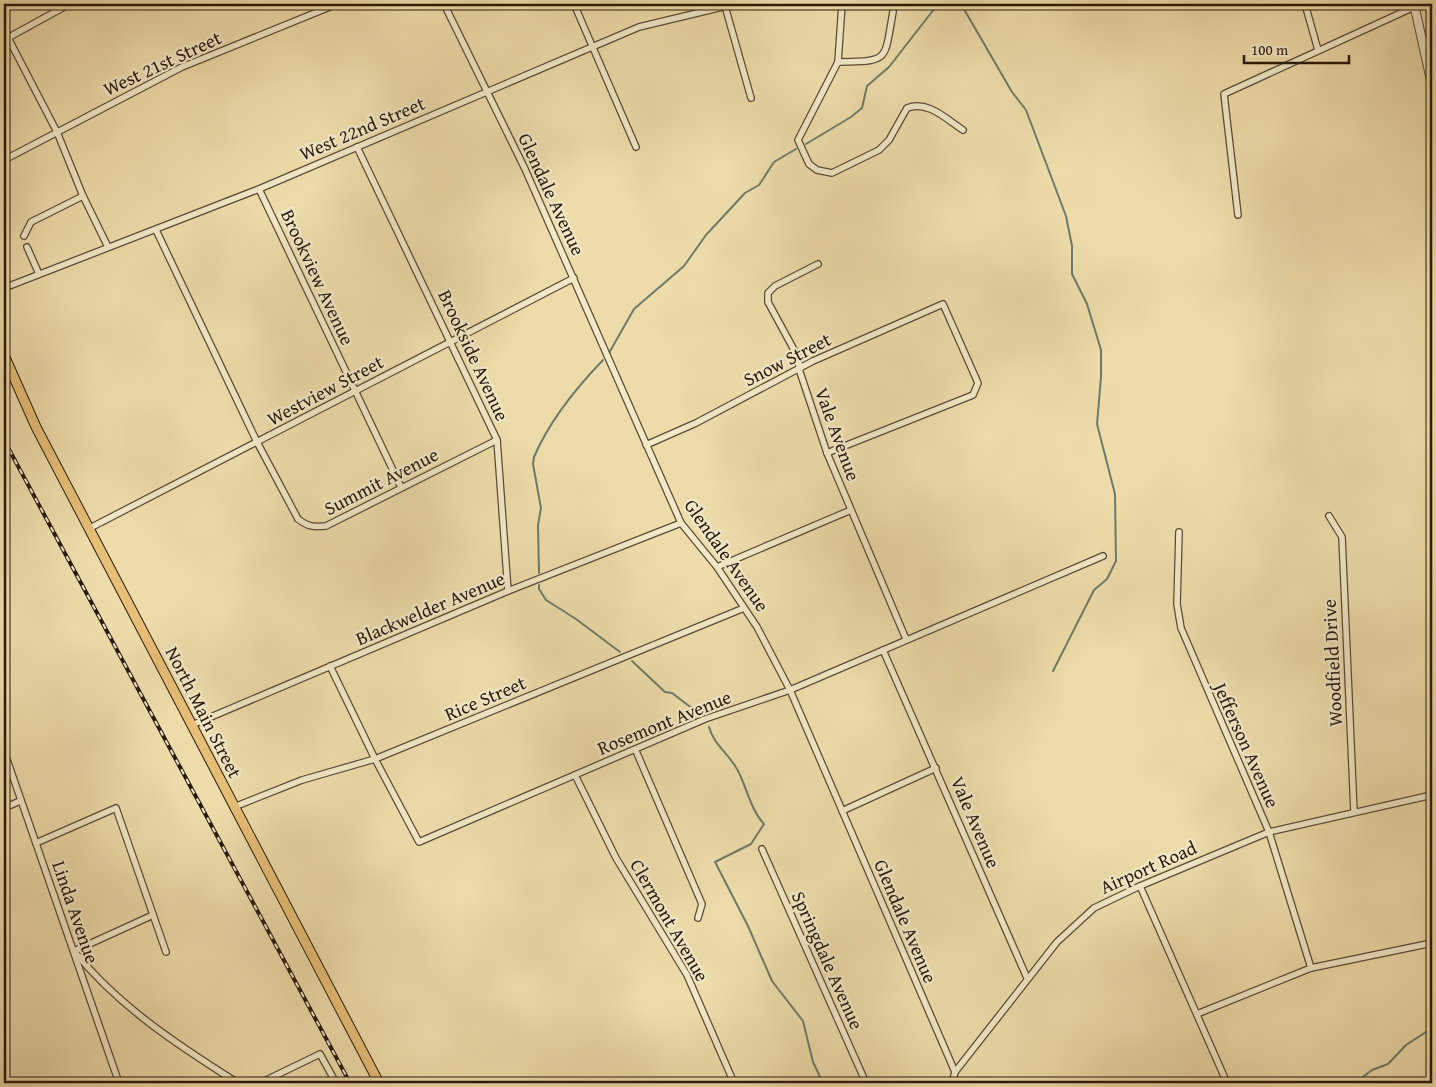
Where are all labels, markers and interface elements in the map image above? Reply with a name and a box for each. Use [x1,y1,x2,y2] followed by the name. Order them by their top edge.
[98,23,226,103] street label: West 21st Street
[1244,32,1348,64] scale bar
[1251,39,1289,60] text: 100 m
[295,89,429,167] street label: West 22nd Street
[511,128,593,260] street label: Glendale Avenue
[274,204,362,350] street label: Brookview Avenue
[431,285,517,425] street label: Brookside Avenue
[738,325,836,393] street label: Snow Street
[262,347,388,432] street label: Westview Street
[808,384,868,484] street label: Vale Avenue
[319,440,443,522] street label: Summit Avenue
[678,493,776,617] street label: Glendale Avenue
[351,564,509,652] street label: Blackwelder Avenue
[1315,598,1349,727] street label: Woodfield Drive
[159,641,249,783] street label: North Main Street
[440,668,530,728] street label: Rice Street
[1206,676,1287,812] street label: Jefferson Avenue
[593,682,735,762] street label: Rosemont Avenue
[944,772,1008,872] street label: Vale Avenue
[1095,833,1202,901] street label: Airport Road
[623,853,717,987] street label: Clermont Avenue
[867,855,945,987] street label: Glendale Avenue
[45,857,107,967] street label: Linda Avenue
[785,886,871,1034] street label: Springdale Avenue

